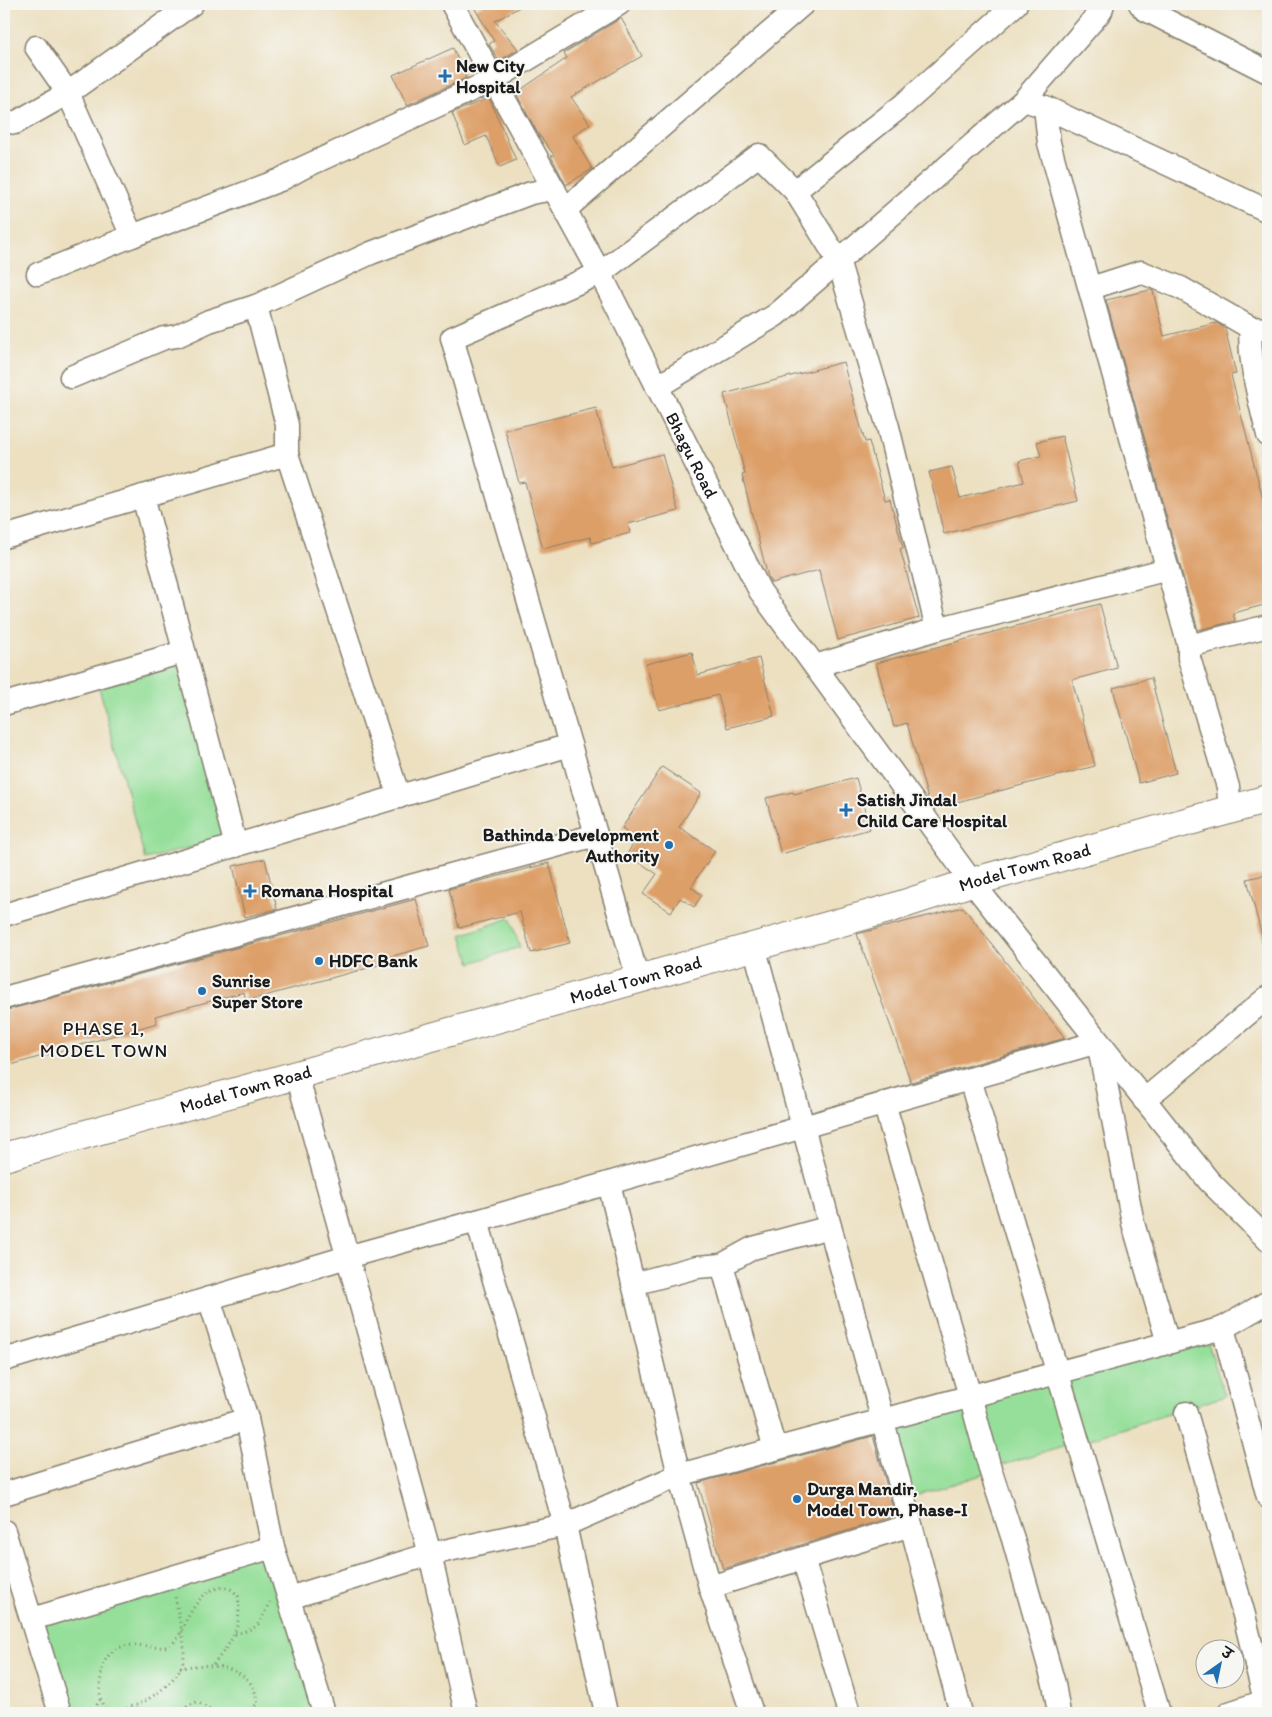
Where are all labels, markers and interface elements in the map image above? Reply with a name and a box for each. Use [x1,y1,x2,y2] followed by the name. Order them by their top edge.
[456,55,525,98] place label: New City Hospital
[438,69,452,83] marker: New City Hospital
[661,409,723,502] street label: Bhagu Road
[857,789,1008,832] place label: Satish Jindal Child Care Hospital
[839,803,853,817] marker: Satish Jindal Child Care Hospital
[483,824,660,867] place label: Bathinda Development Authority
[956,838,1093,897] street label: Model Town Road
[663,839,675,851] marker: Bathinda Development Authority
[261,880,394,902] place label: Romana Hospital
[243,884,257,898] marker: Romana Hospital
[329,950,419,972] place label: HDFC Bank
[567,951,704,1009] street label: Model Town Road
[313,955,325,967] marker: HDFC Bank
[212,970,303,1013] place label: Sunrise Super Store
[196,985,208,997] marker: Sunrise Super Store
[40,1017,168,1062] district label: PHASE 1, MODEL TOWN
[177,1060,314,1118] street label: Model Town Road
[807,1478,968,1521] place label: Durga Mandir, Model Town, Phase-I
[791,1493,803,1505] marker: Durga Mandir, Model Town, Phase-I
[1194,1640,1244,1690] north arrow
[1217,1643,1237,1664] text: उ

